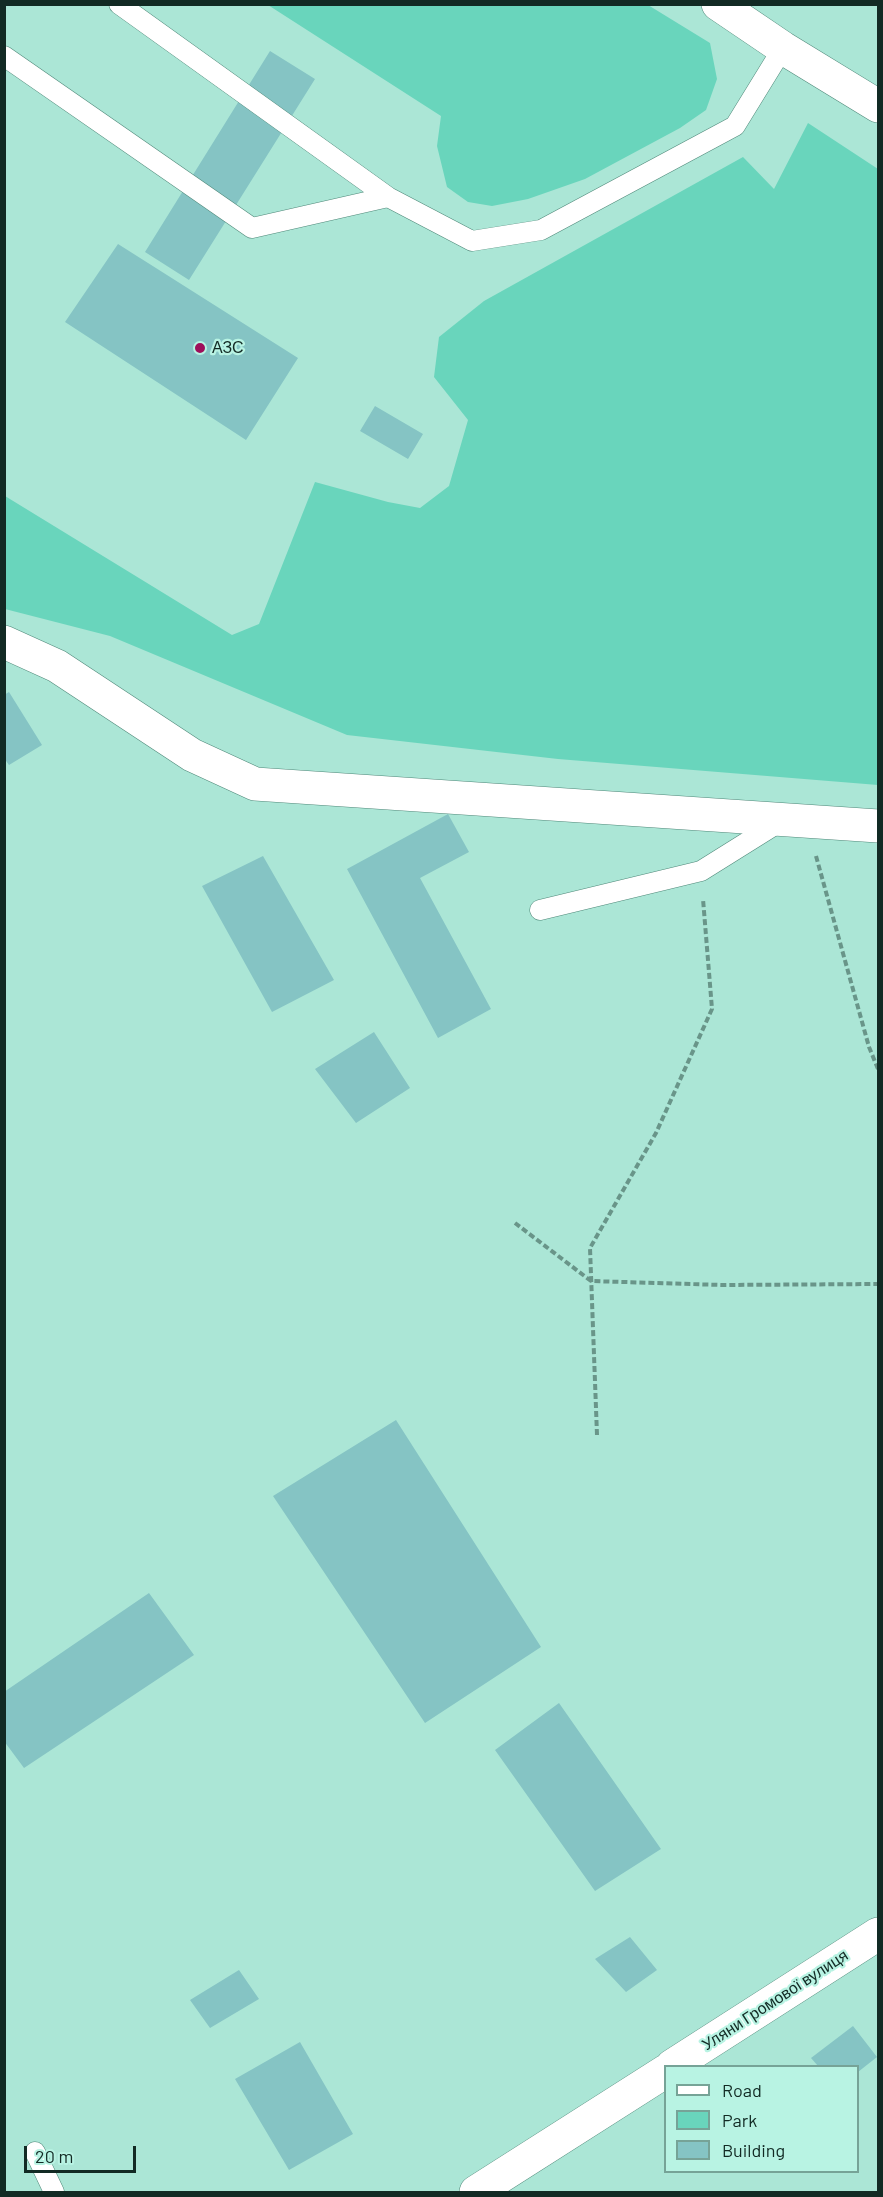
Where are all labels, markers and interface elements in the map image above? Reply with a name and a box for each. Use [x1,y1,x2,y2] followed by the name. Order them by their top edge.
[212,338,244,358] place label: АЗС
[193,341,207,355] marker: АЗС
[698,1946,852,2054] street label: Уляни Громової вулиця
[664,2065,859,2173] legend
[722,2079,762,2101] text: Road
[722,2109,757,2131] text: Park
[27,2134,140,2172] scale bar
[722,2139,785,2161] text: Building
[35,2145,73,2167] text: 20 m

